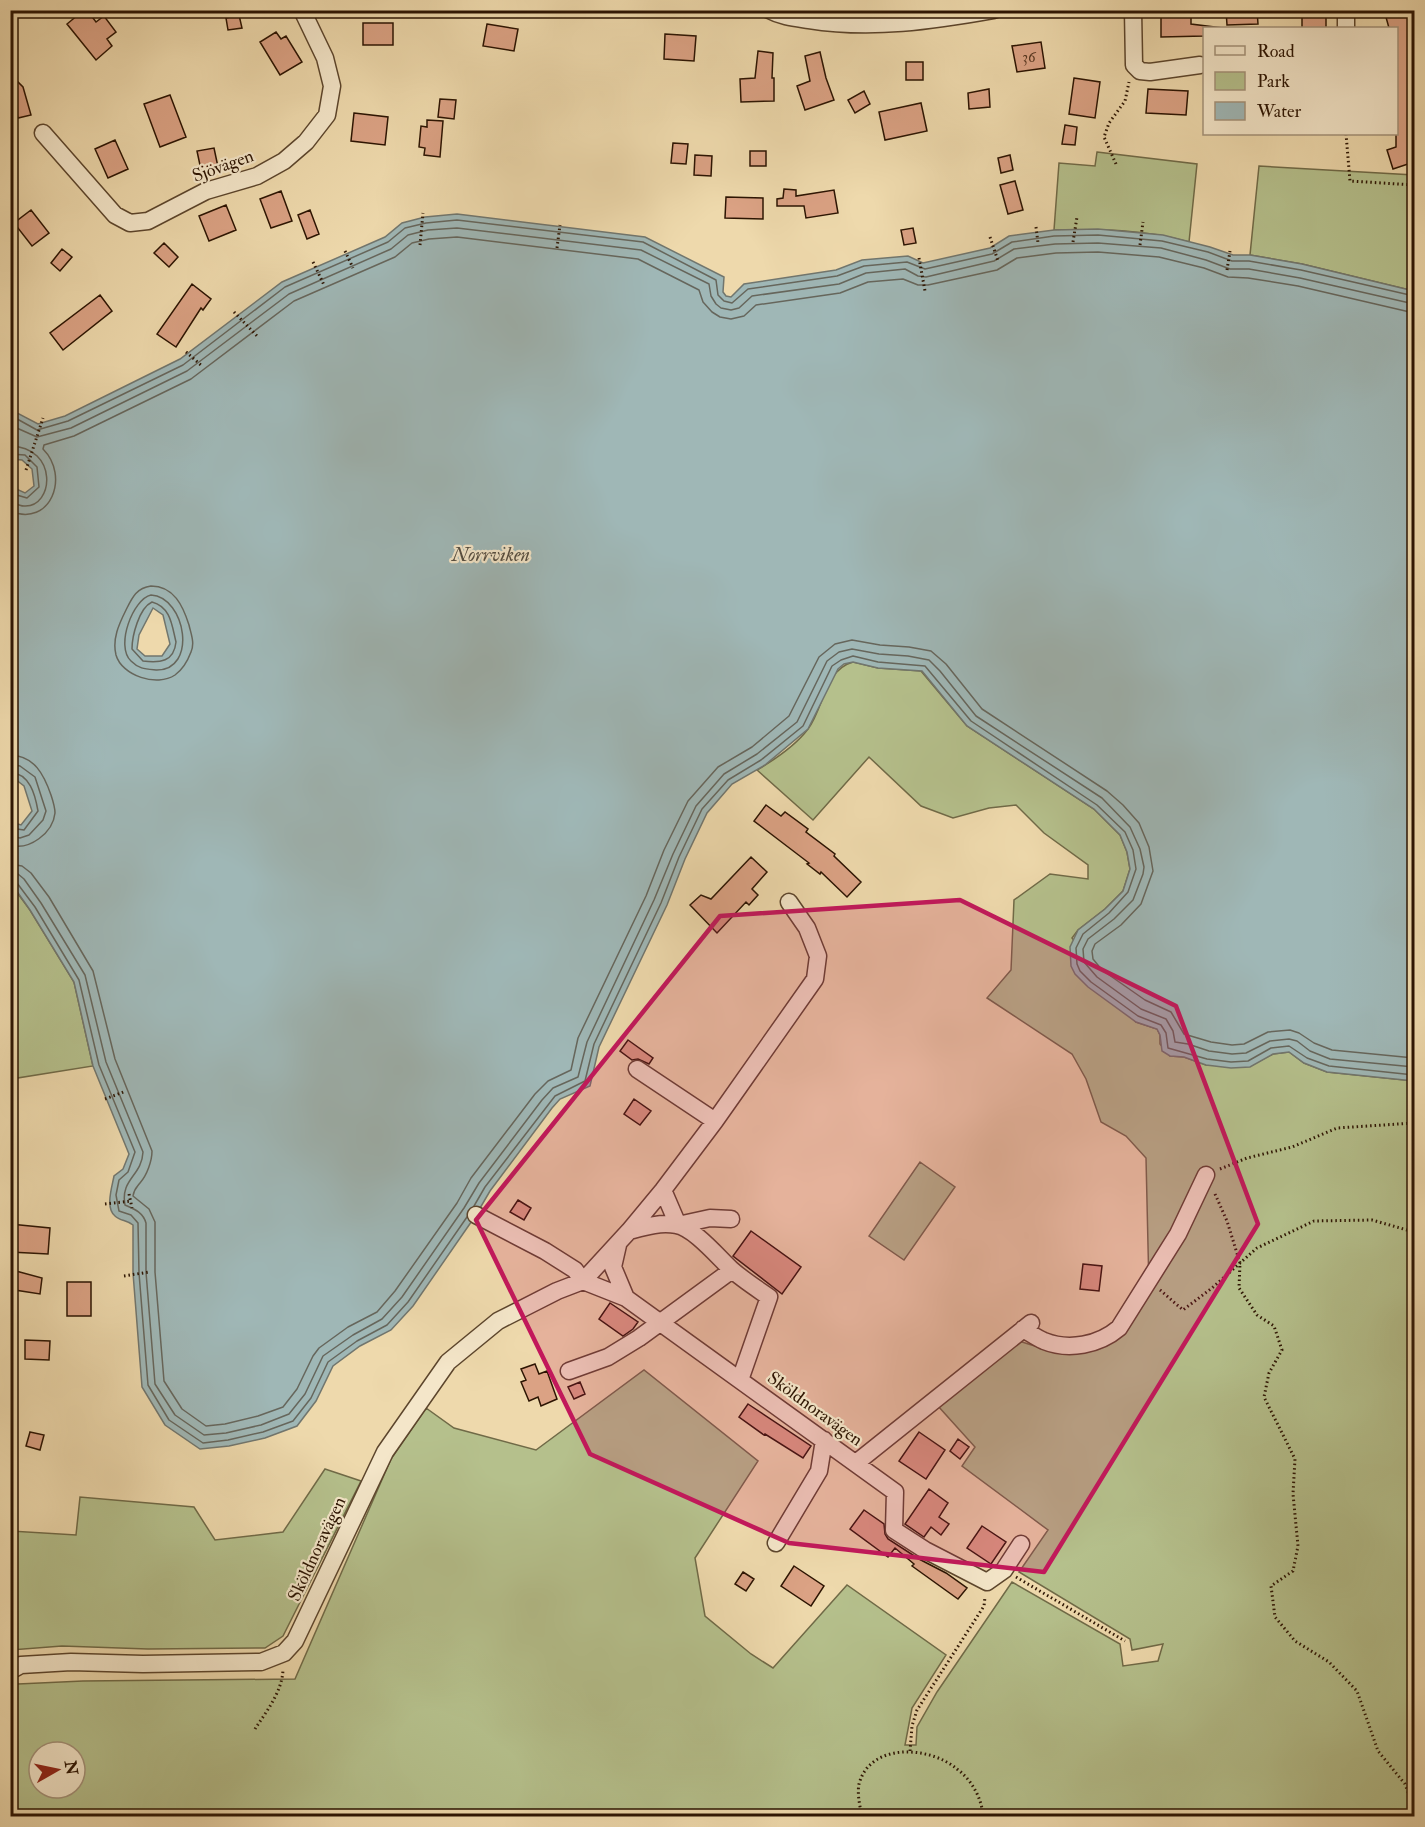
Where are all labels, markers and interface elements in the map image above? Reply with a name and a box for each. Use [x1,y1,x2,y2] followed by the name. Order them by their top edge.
[1203,27,1398,135] legend
[1257,40,1295,63] text: Road
[1022,48,1037,67] house number: 36
[1257,70,1290,93] text: Park
[1256,100,1301,123] text: Water
[189,144,257,188] street label: Sjövägen
[451,542,530,567] water label: Norrviken
[763,1367,867,1451] street label: Sköldnoravägen
[283,1493,351,1605] street label: Sköldnoravägen
[27,1740,87,1800] north arrow
[60,1758,82,1777] text: N

